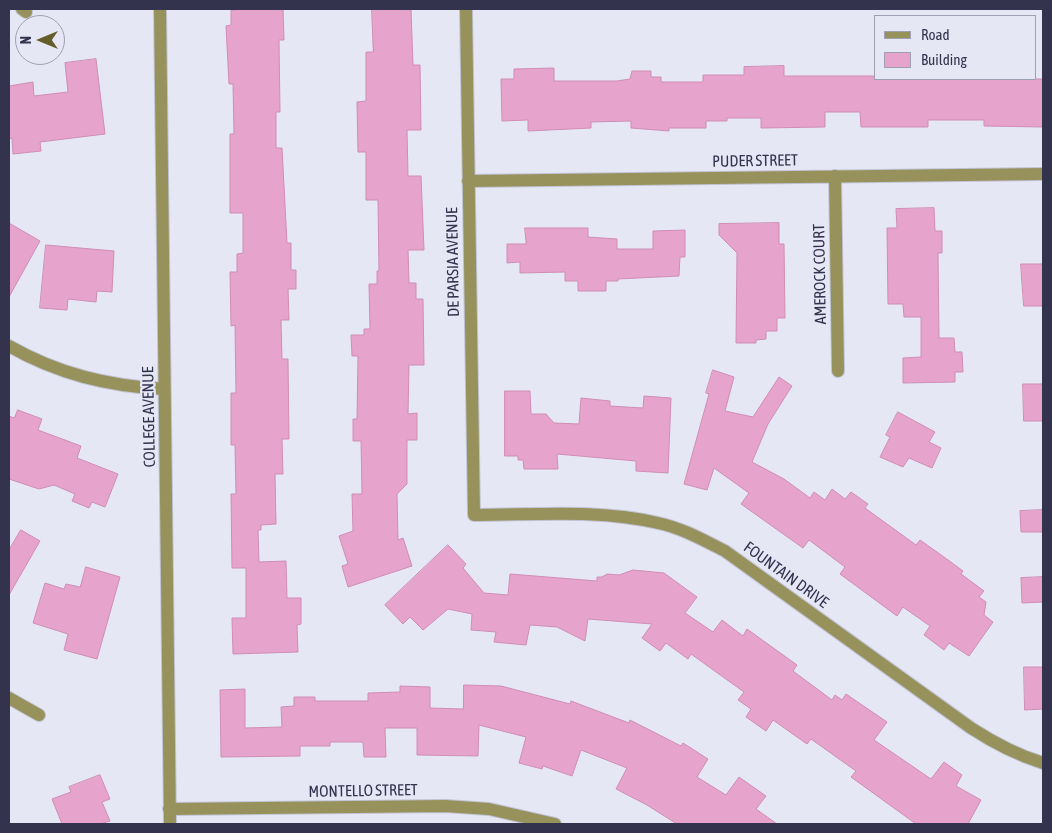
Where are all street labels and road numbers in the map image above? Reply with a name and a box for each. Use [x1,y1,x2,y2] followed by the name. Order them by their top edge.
[712,151,798,171] street label: PUDER STREET
[442,207,464,317] street label: DE PARSIA AVENUE
[810,224,830,324] street label: AMEROCK COURT
[139,366,159,468] street label: COLLEGE AVENUE
[740,538,832,612] street label: FOUNTAIN DRIVE
[308,780,418,802] street label: MONTELLO STREET

